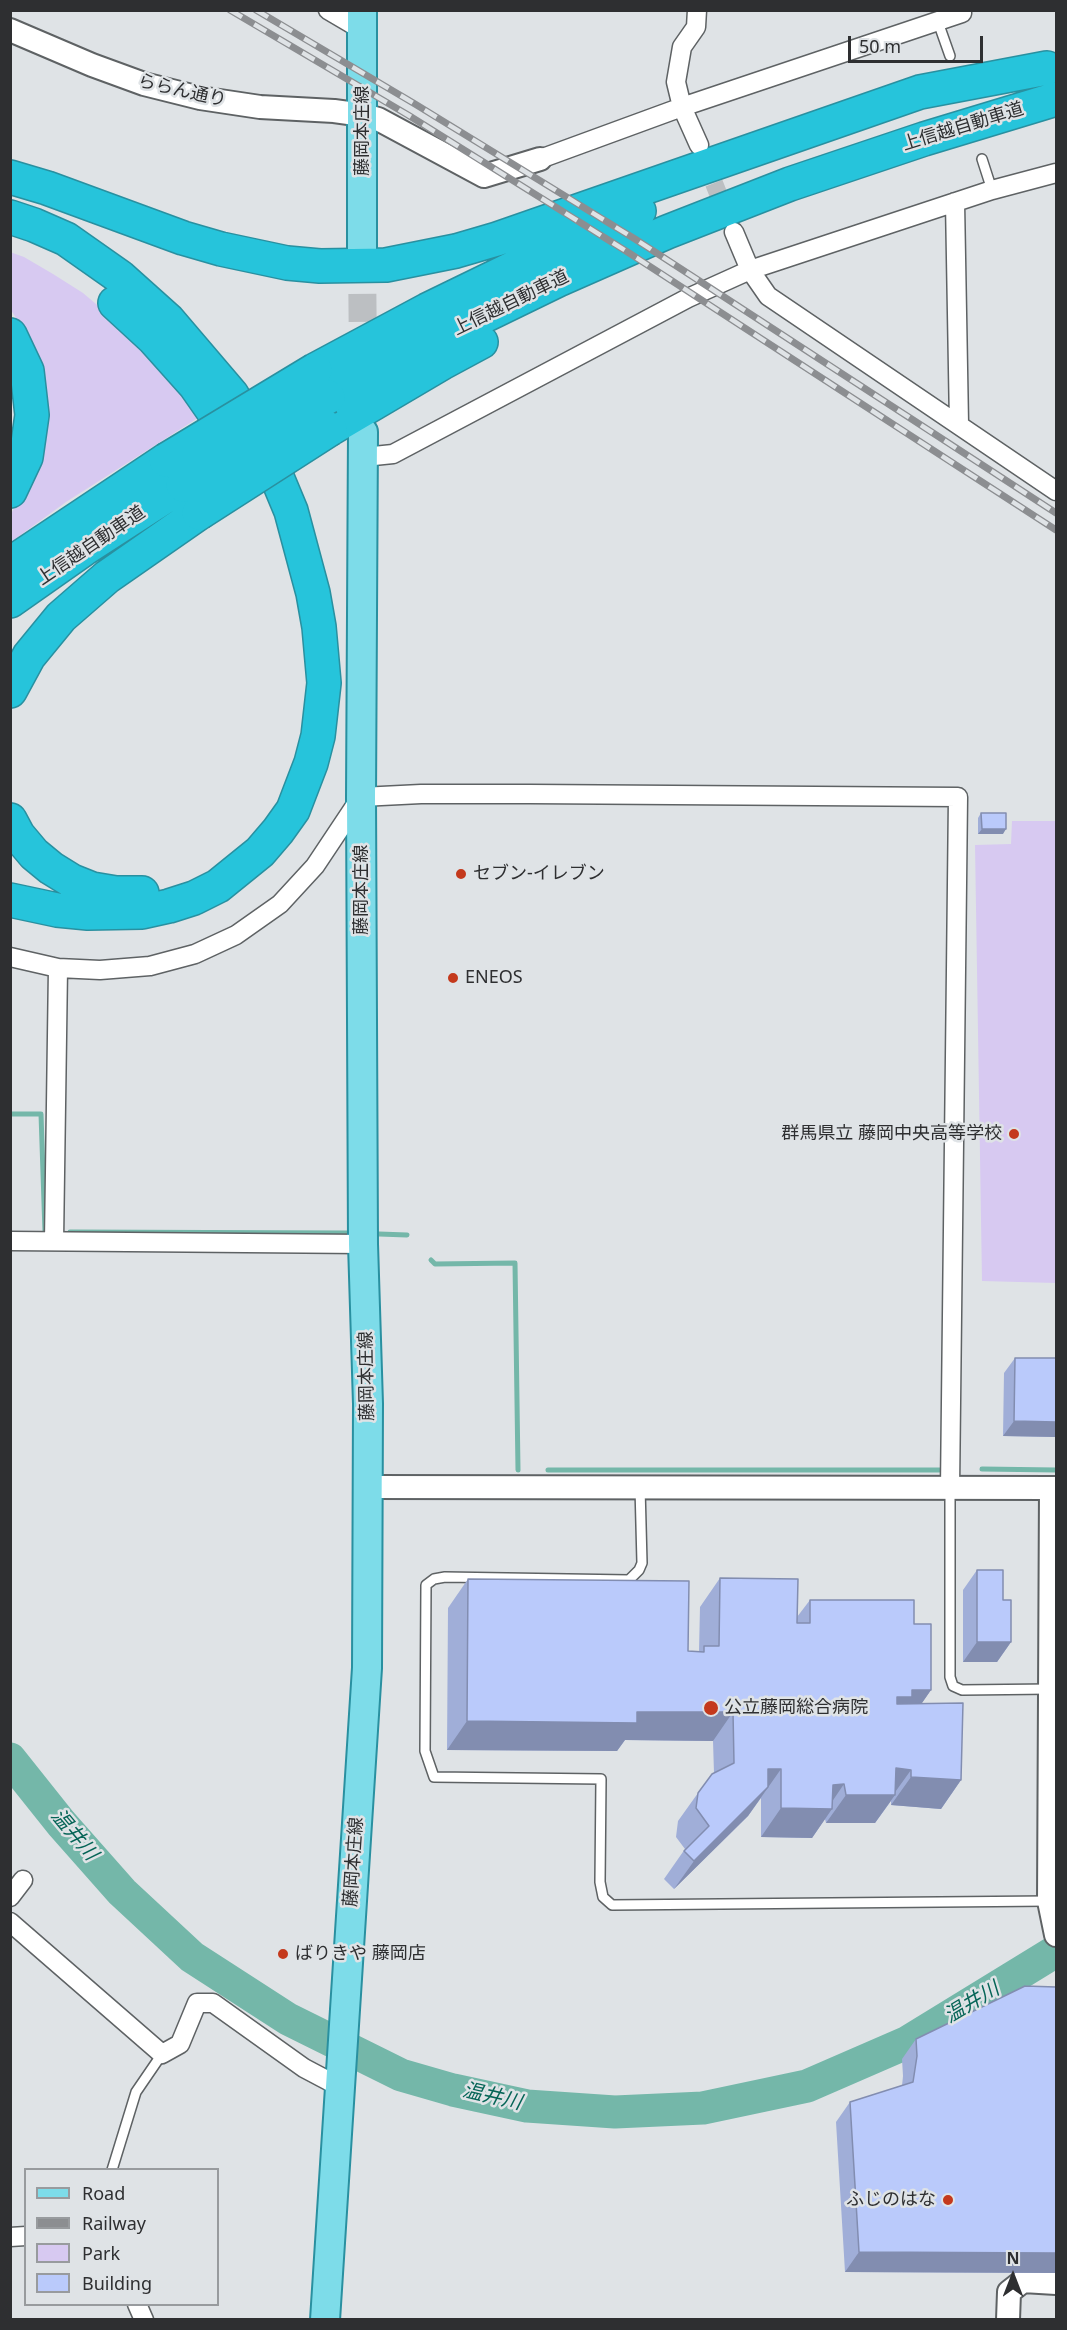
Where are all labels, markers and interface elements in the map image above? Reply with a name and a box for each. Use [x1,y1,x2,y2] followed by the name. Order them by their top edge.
[851,24,986,62] scale bar
[859,34,901,58] text: 50 m
[136,70,228,112] street label: ららん通り
[352,86,374,176] street label: 藤岡本庄線
[900,98,1026,156] street label: 上信越自動車道
[450,266,572,340] street label: 上信越自動車道
[33,502,149,590] street label: 上信越自動車道
[351,845,373,935] street label: 藤岡本庄線
[473,863,605,885] place label: セブン-イレブン
[454,867,468,881] marker: セブン-イレブン
[465,967,523,989] place label: ENEOS
[446,971,460,985] marker: ENEOS
[781,1123,1002,1145] place label: 群馬県立 藤岡中央高等学校
[1007,1127,1021,1141] marker: 群馬県立 藤岡中央高等学校
[355,1331,379,1421] street label: 藤岡本庄線
[724,1697,868,1719] place label: 公立藤岡総合病院
[702,1699,720,1717] marker: 公立藤岡総合病院
[46,1804,102,1866] water label: 温井川
[340,1816,368,1908] street label: 藤岡本庄線
[295,1943,426,1965] place label: ばりきや 藤岡店
[276,1947,290,1961] marker: ばりきや 藤岡店
[940,1977,1004,2029] water label: 温井川
[460,2079,524,2115] water label: 温井川
[24,2168,219,2306] legend
[82,2181,125,2205] text: Road
[846,2189,936,2211] place label: ふじのはな
[941,2193,955,2207] marker: ふじのはな
[82,2211,146,2235] text: Railway
[82,2241,120,2265] text: Park
[983,2246,1043,2306] north arrow
[1006,2247,1020,2269] text: N
[82,2271,152,2295] text: Building

